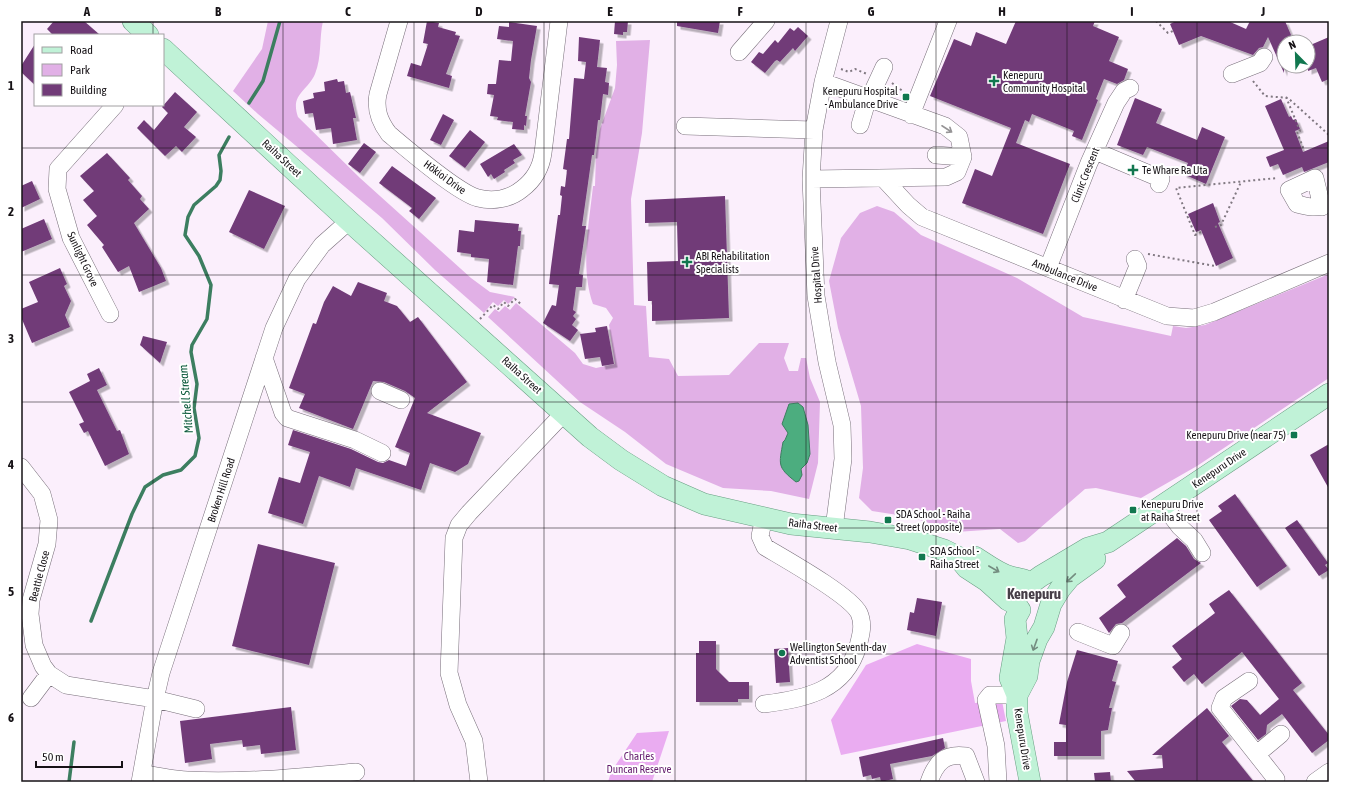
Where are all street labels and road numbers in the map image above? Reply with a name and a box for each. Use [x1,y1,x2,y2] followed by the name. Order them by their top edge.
[260,137,304,179] street label: Raiha Street
[1068,146,1102,204] street label: Clinic Crescent
[422,158,468,196] street label: Hōkioi Drive
[65,230,101,288] street label: Sunlight Grove
[808,246,824,304] street label: Hospital Drive
[1031,256,1099,294] street label: Ambulance Drive
[500,354,544,396] street label: Raiha Street
[1190,446,1248,490] street label: Kenepuru Drive
[205,456,237,524] street label: Broken Hill Road
[788,516,838,534] street label: Raiha Street
[26,549,52,603] street label: Beattie Close
[1012,707,1034,771] street label: Kenepuru Drive

